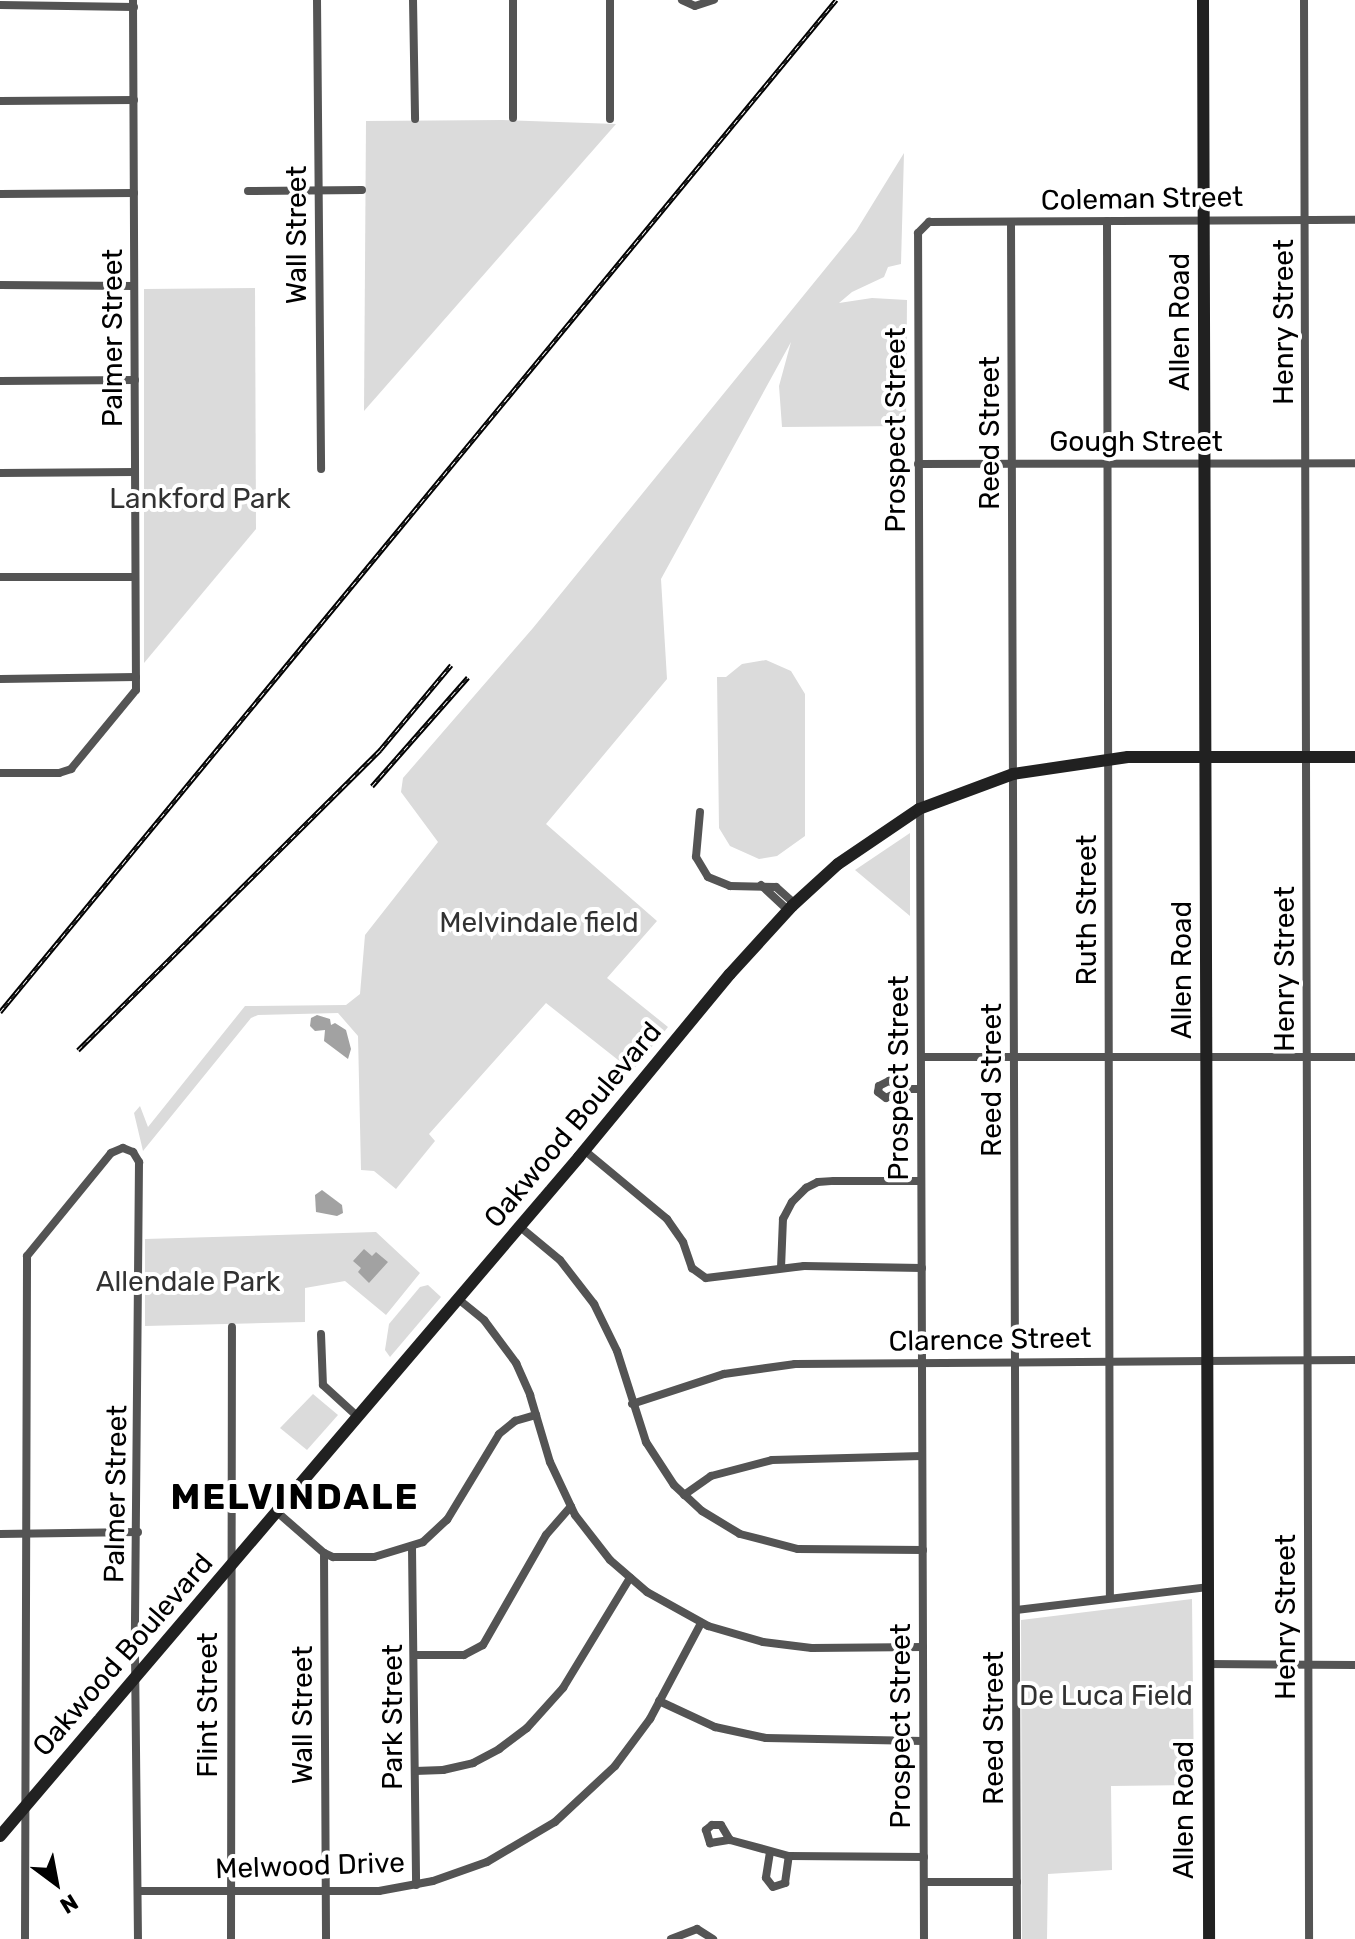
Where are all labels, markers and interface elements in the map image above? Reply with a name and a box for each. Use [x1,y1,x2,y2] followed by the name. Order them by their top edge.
[280,166,314,304] street label: Wall Street
[1041,180,1243,218] street label: Coleman Street
[1267,239,1301,405] street label: Henry Street
[96,249,130,427] street label: Palmer Street
[1163,253,1197,391] street label: Allen Road
[879,327,913,533] street label: Prospect Street
[973,356,1007,510] street label: Reed Street
[1049,425,1223,459] street label: Gough Street
[109,482,291,516] park label: Lankford Park
[1070,834,1104,986] street label: Ruth Street
[1268,886,1302,1052] street label: Henry Street
[1165,901,1199,1039] street label: Allen Road
[439,906,639,940] park label: Melvindale field
[882,975,916,1181] street label: Prospect Street
[975,1003,1009,1157] street label: Reed Street
[477,1016,669,1234] street label: Oakwood Boulevard
[96,1265,280,1299] park label: Allendale Park
[888,1321,1092,1359] street label: Clarence Street
[98,1404,134,1584] street label: Palmer Street
[170,1475,420,1519] district label: MELVINDALE
[1269,1534,1303,1700] street label: Henry Street
[26,1547,220,1763] street label: Oakwood Boulevard
[884,1623,918,1829] street label: Prospect Street
[191,1632,225,1778] street label: Flint Street
[376,1644,410,1790] street label: Park Street
[286,1646,320,1784] street label: Wall Street
[977,1651,1011,1805] street label: Reed Street
[1019,1679,1193,1713] park label: De Luca Field
[1167,1741,1201,1879] street label: Allen Road
[16,1843,96,1923] north arrow
[215,1846,405,1886] street label: Melwood Drive
[55,1888,83,1919] text: N

